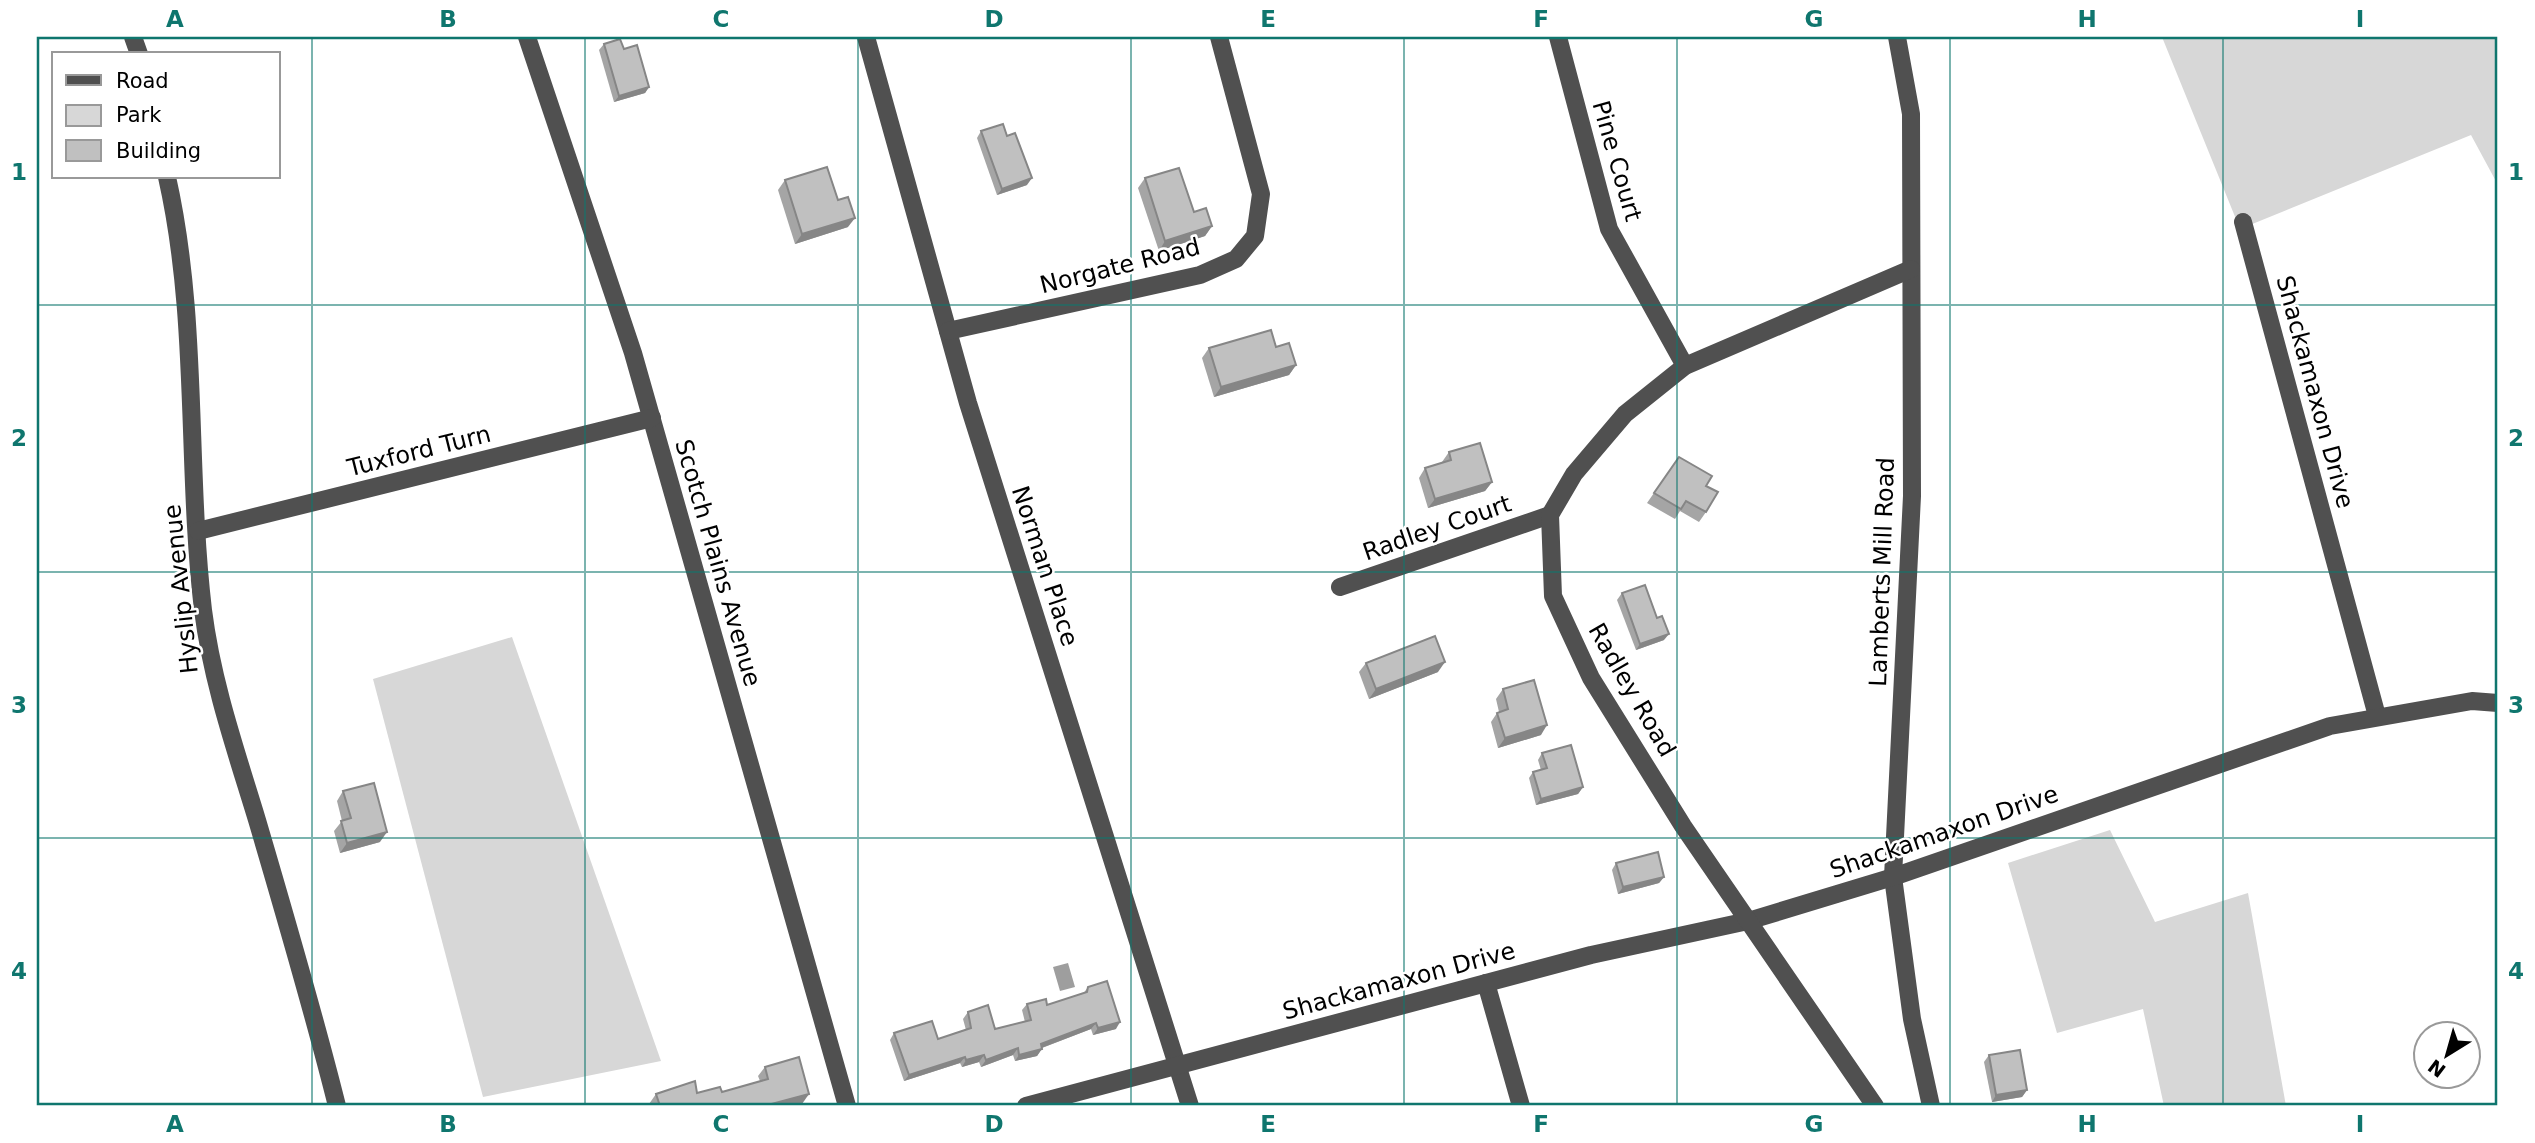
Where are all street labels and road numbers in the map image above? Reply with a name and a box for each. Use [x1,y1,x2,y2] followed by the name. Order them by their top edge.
[1586,97,1648,225] street label: Pine Court
[1037,233,1203,299] street label: Norgate Road
[2270,273,2360,511] street label: Shackamaxon Drive
[343,420,494,483] street label: Tuxford Turn
[669,436,767,690] street label: Scotch Plains Avenue
[1864,457,1900,687] street label: Lamberts Mill Road
[1006,482,1084,650] street label: Norman Place
[1359,489,1515,567] street label: Radley Court
[158,503,204,675] street label: Hyslip Avenue
[1582,618,1682,762] street label: Radley Road
[1826,780,2062,884] street label: Shackamaxon Drive
[1280,936,1518,1026] street label: Shackamaxon Drive

